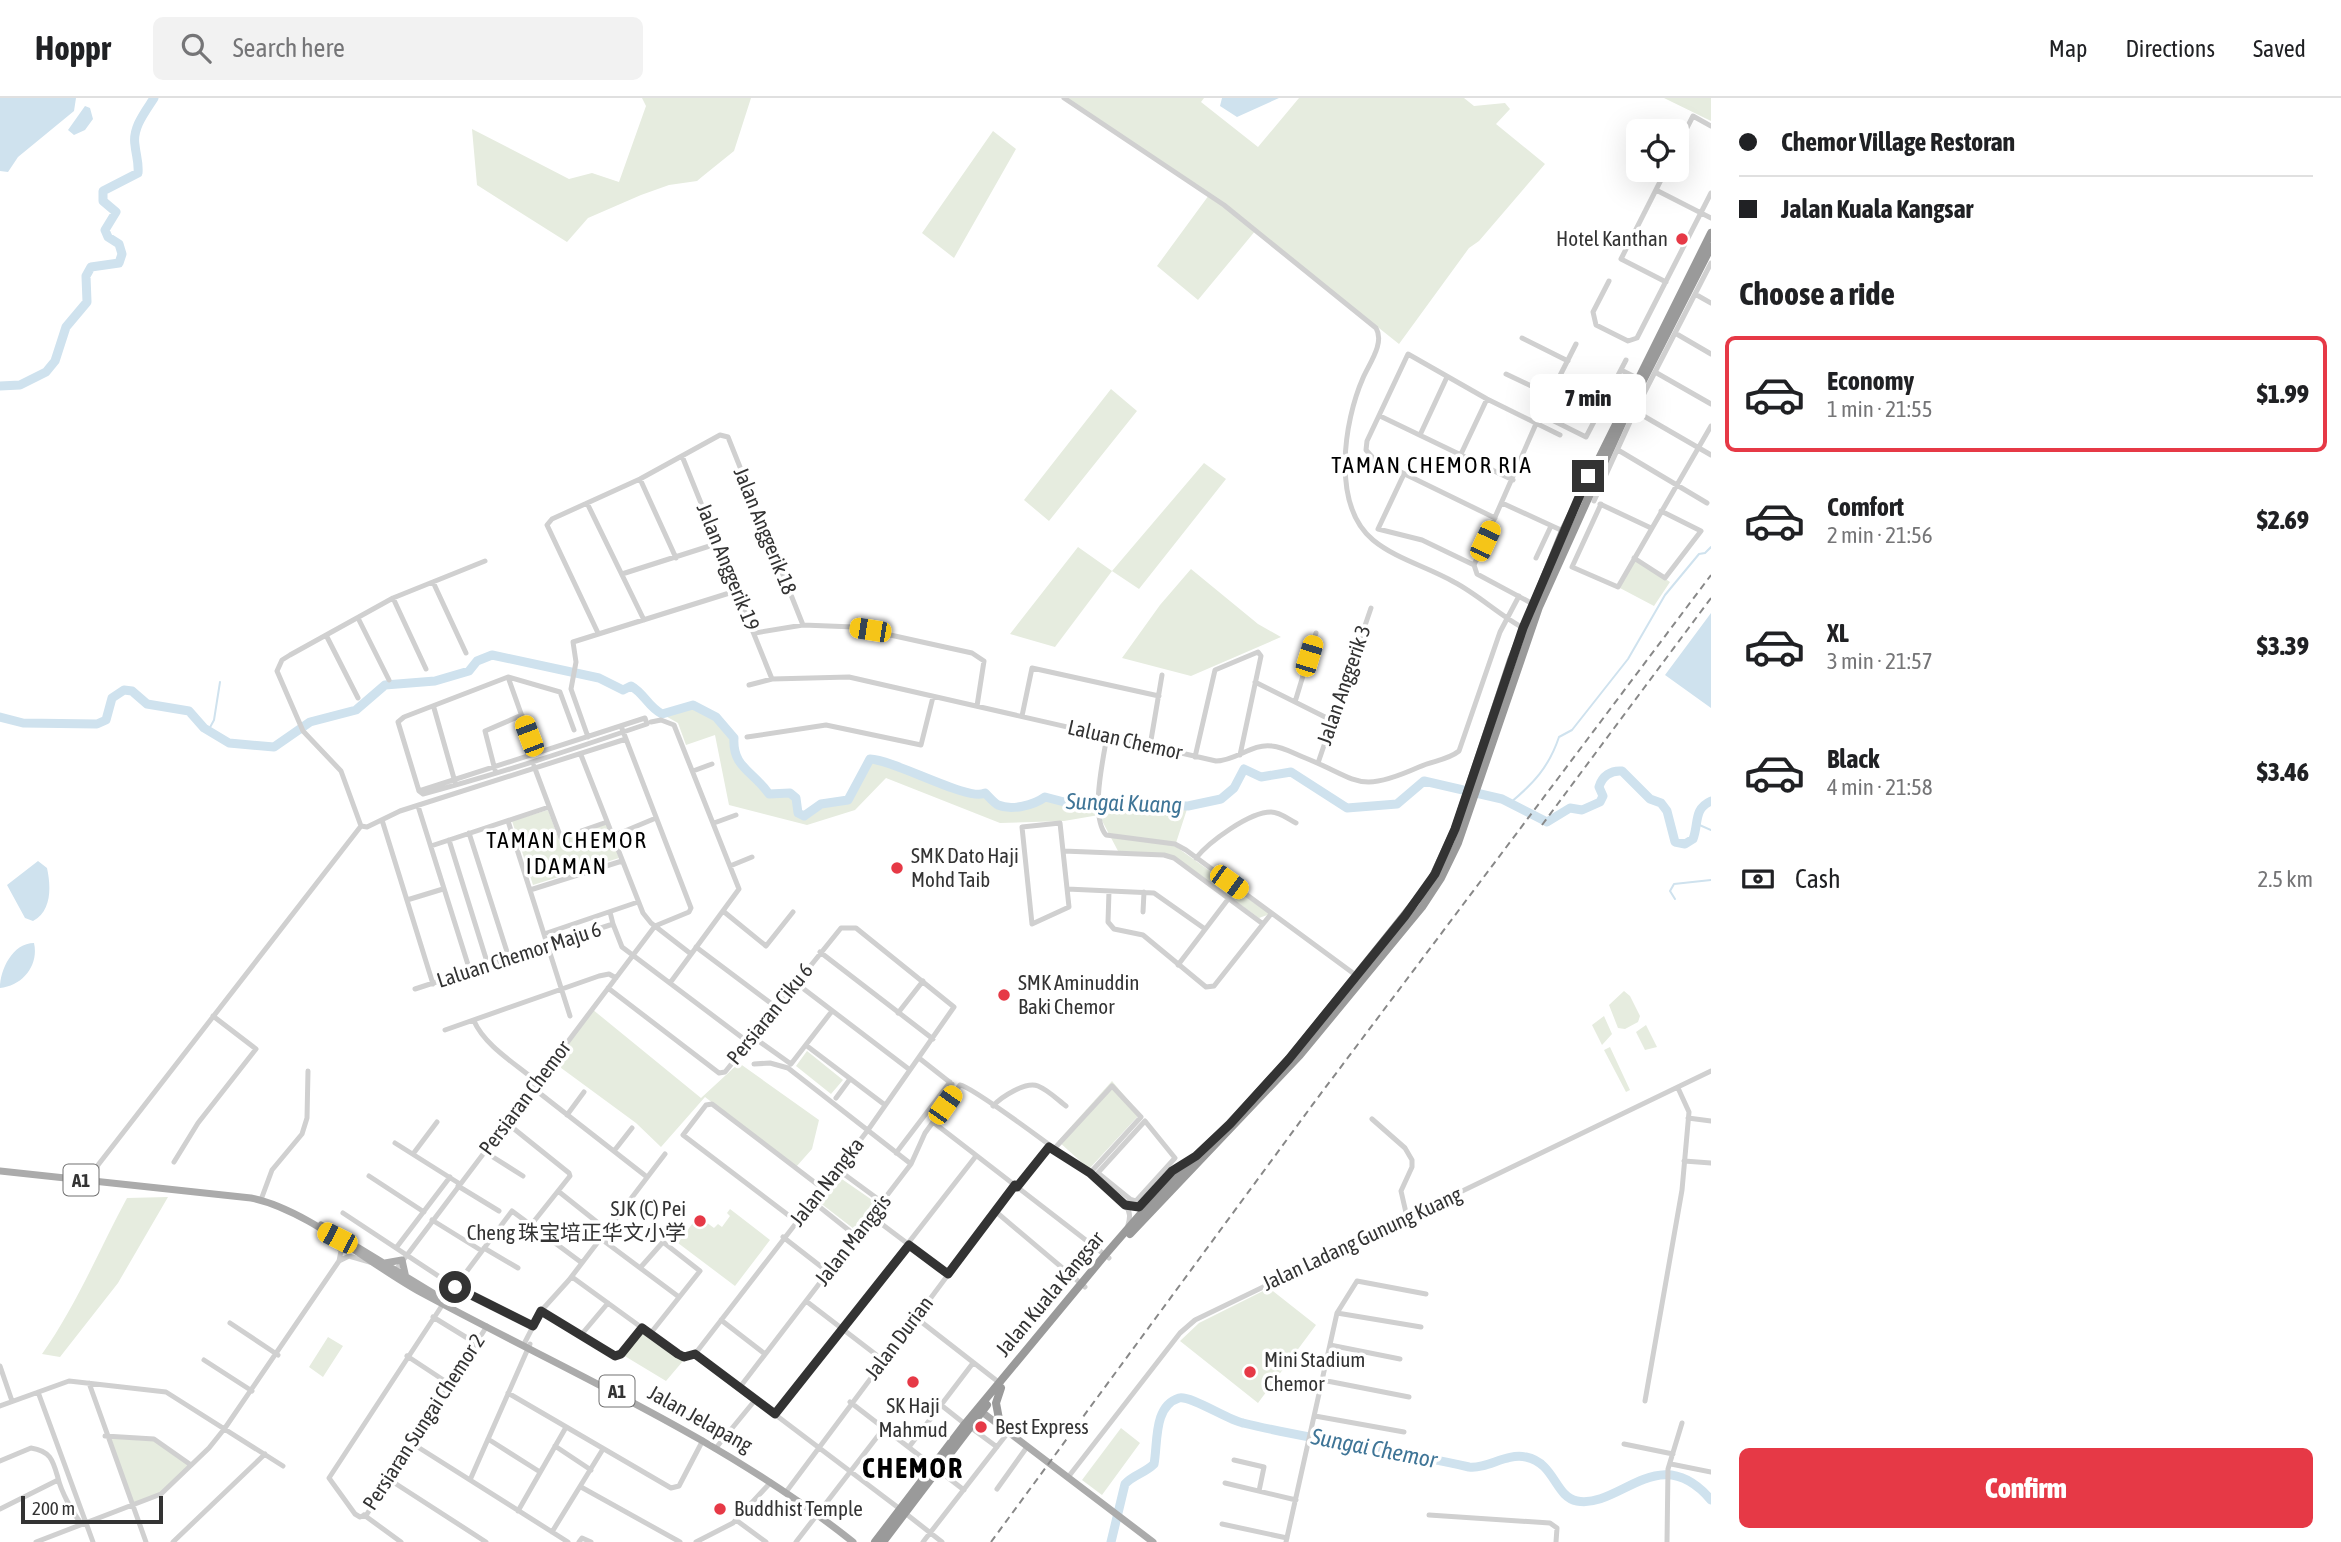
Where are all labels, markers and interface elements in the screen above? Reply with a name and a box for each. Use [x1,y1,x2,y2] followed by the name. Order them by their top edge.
[153,17,643,80] search box
[35,29,111,67] text: Hoppr
[177,29,215,67] icon: search
[233,33,345,63] text: Search here
[2049,35,2087,62] text: Map
[2125,35,2215,62] text: Directions
[2253,35,2306,62] text: Saved
[1626,119,1689,182] map controls
[1626,119,1689,182] button: locate
[1781,127,2015,157] text: Chemor Village Restoran
[1781,194,1973,224] text: Jalan Kuala Kangsar
[1556,226,1668,250] place label: Hotel Kanthan
[1674,231,1690,247] marker: Hotel Kanthan
[1739,275,1895,312] text: Choose a ride
[1743,363,1806,426] icon: car
[1827,366,1914,396] text: Economy
[1530,374,1646,424] callout: 7 min
[2257,379,2309,409] text: $1.99
[1565,385,1611,411] text: 7 min
[1827,396,1933,422] text: 1 min · 21:55
[1331,452,1533,478] district label: TAMAN CHEMOR RIA
[1572,460,1604,492] route end
[730,464,802,598] street label: Jalan Anggerik 18
[1743,489,1806,552] icon: car
[1827,492,1904,522] text: Comfort
[693,500,765,634] street label: Jalan Anggerik 19
[2257,505,2309,535] text: $2.69
[1467,518,1504,564] car
[1827,522,1933,548] text: 2 min · 21:56
[1743,615,1806,678] icon: car
[848,616,893,644] car
[1827,618,1849,648] text: XL
[1311,622,1375,748] street label: Jalan Anggerik 3
[2257,631,2309,661] text: $3.39
[1293,633,1326,679] car
[1827,648,1933,674] text: 3 min · 21:57
[512,713,547,759] car
[1066,714,1186,764] street label: Laluan Chemor
[1743,741,1806,804] icon: car
[1827,744,1879,774] text: Black
[2257,757,2309,787] text: $3.46
[1827,774,1933,800] text: 4 min · 21:58
[1064,788,1183,818] water label: Sungai Kuang
[486,827,648,879] district label: TAMAN CHEMOR IDAMAN
[911,843,1019,891] place label: SMK Dato Haji Mohd Taib
[889,860,905,876] marker: SMK Dato Haji Mohd Taib
[1739,860,1777,898] icon: cash
[1206,861,1253,903] car
[1795,864,1841,894] text: Cash
[2257,866,2313,892] text: 2.5 km
[434,916,604,992] street label: Laluan Chemor Maju 6
[721,958,817,1069] street label: Persiaran Ciku 6
[1018,970,1140,1018] place label: SMK Aminuddin Baki Chemor
[996,987,1012,1003] marker: SMK Aminuddin Baki Chemor
[473,1035,575,1159] street label: Persiaran Chemor
[925,1082,966,1128] car
[784,1133,868,1230] street label: Jalan Nangka
[64,1164,98,1196] road number: A1
[1258,1181,1465,1295] street label: Jalan Ladang Gunung Kuang
[809,1189,895,1290] street label: Jalan Manggis
[467,1196,686,1244] place label: SJK (C) Pei Cheng 珠宝培正华文小学
[692,1213,708,1229] marker: SJK (C) Pei Cheng 珠宝培正华文小学
[314,1219,361,1257] car
[990,1226,1109,1361] street label: Jalan Kuala Kangsar
[439,1271,471,1303] route start
[859,1291,937,1384] street label: Jalan Durian
[357,1329,489,1514] street label: Persiaran Sungai Chemor 2
[1264,1347,1365,1395] place label: Mini Stadium Chemor
[1242,1364,1258,1380] marker: Mini Stadium Chemor
[905,1374,921,1390] marker: SK Haji Mahmud
[600,1376,634,1406] road number: A1
[644,1380,757,1457] street label: Jalan Jelapang
[878,1393,948,1441] place label: SK Haji Mahmud
[995,1414,1089,1438] place label: Best Express
[973,1419,989,1435] marker: Best Express
[1308,1423,1440,1473] water label: Sungai Chemor
[1739,1448,2313,1528] button: Confirm
[862,1452,964,1484] district label: CHEMOR
[21,1493,163,1525] scale bar
[734,1496,863,1520] place label: Buddhist Temple
[32,1497,75,1519] text: 200 m
[712,1501,728,1517] marker: Buddhist Temple

